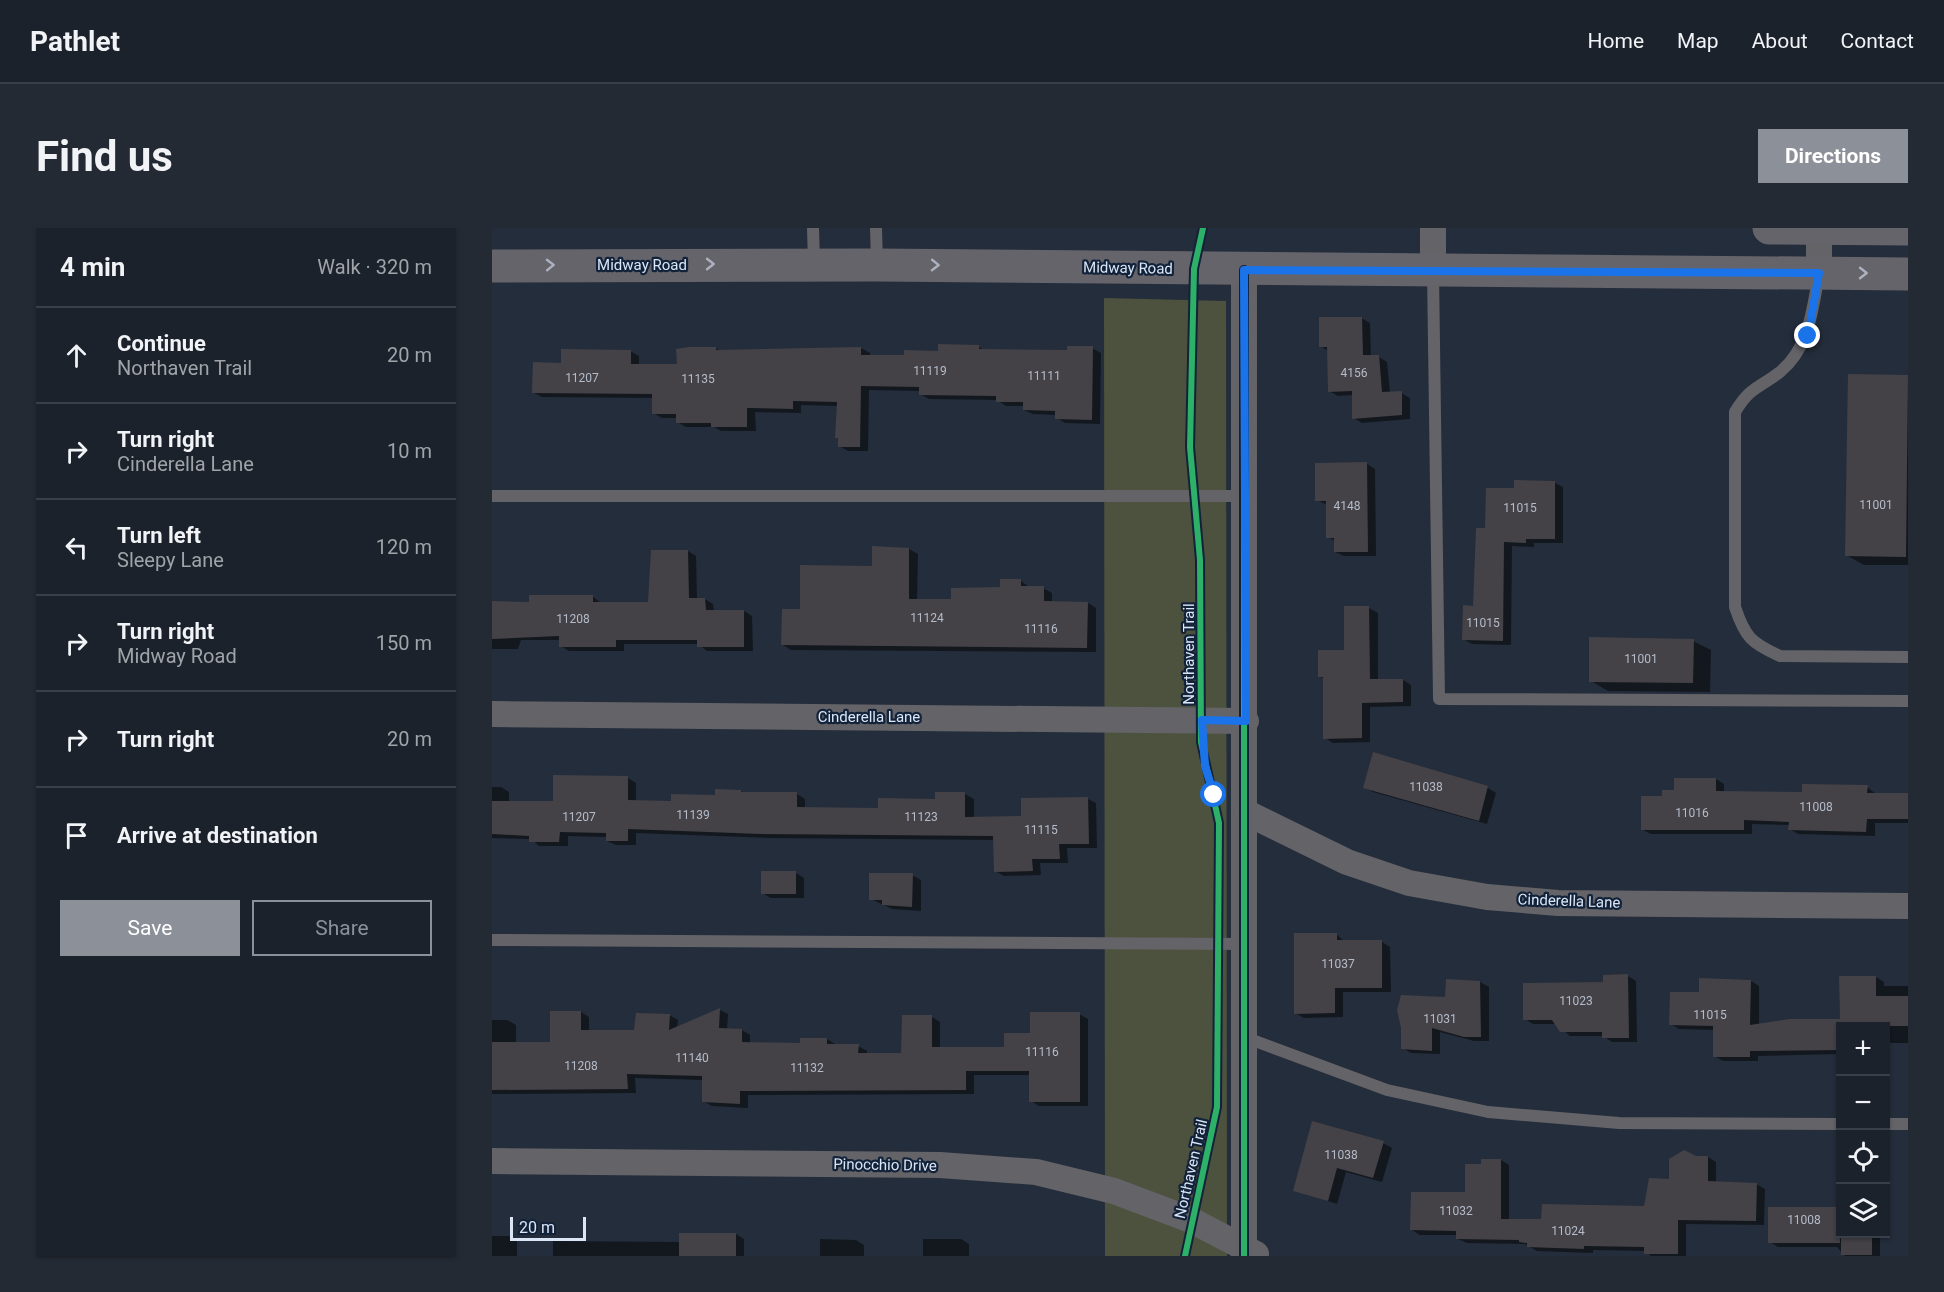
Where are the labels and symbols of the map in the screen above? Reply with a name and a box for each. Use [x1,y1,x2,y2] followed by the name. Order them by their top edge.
[597,256,687,274] street label: Midway Road
[706,258,715,270] one-way arrow
[1083,258,1173,278] street label: Midway Road
[546,259,555,271] one-way arrow
[931,259,940,271] one-way arrow
[1859,267,1868,279] one-way arrow
[1794,322,1820,348] route end
[913,364,947,378] house number: 11119
[1341,366,1368,380] house number: 4156
[1027,369,1061,383] house number: 11111
[565,371,599,385] house number: 11207
[681,372,715,386] house number: 11135
[1859,498,1893,512] house number: 11001
[1334,499,1361,513] house number: 4148
[1503,501,1537,515] house number: 11015
[1180,603,1198,705] street label: Northaven Trail
[910,611,944,625] house number: 11124
[556,612,590,626] house number: 11208
[1466,616,1500,630] house number: 11015
[1024,622,1058,636] house number: 11116
[1624,652,1658,666] house number: 11001
[818,708,920,726] street label: Cinderella Lane
[1409,780,1443,794] house number: 11038
[1200,781,1226,807] route start
[1799,800,1833,814] house number: 11008
[1675,806,1709,820] house number: 11016
[676,808,710,822] house number: 11139
[562,810,596,824] house number: 11207
[904,810,938,824] house number: 11123
[1024,823,1058,837] house number: 11115
[1517,890,1621,912] street label: Cinderella Lane
[1321,957,1355,971] house number: 11037
[1559,994,1593,1008] house number: 11023
[1693,1008,1727,1022] house number: 11015
[1423,1012,1457,1026] house number: 11031
[1025,1045,1059,1059] house number: 11116
[675,1051,709,1065] house number: 11140
[564,1059,598,1073] house number: 11208
[790,1061,824,1075] house number: 11132
[1171,1118,1211,1220] street label: Northaven Trail
[1324,1148,1358,1162] house number: 11038
[833,1155,937,1175] street label: Pinocchio Drive
[1439,1204,1473,1218] house number: 11032
[1787,1213,1821,1227] house number: 11008
[510,1214,586,1242] scale bar
[1551,1224,1585,1238] house number: 11024

